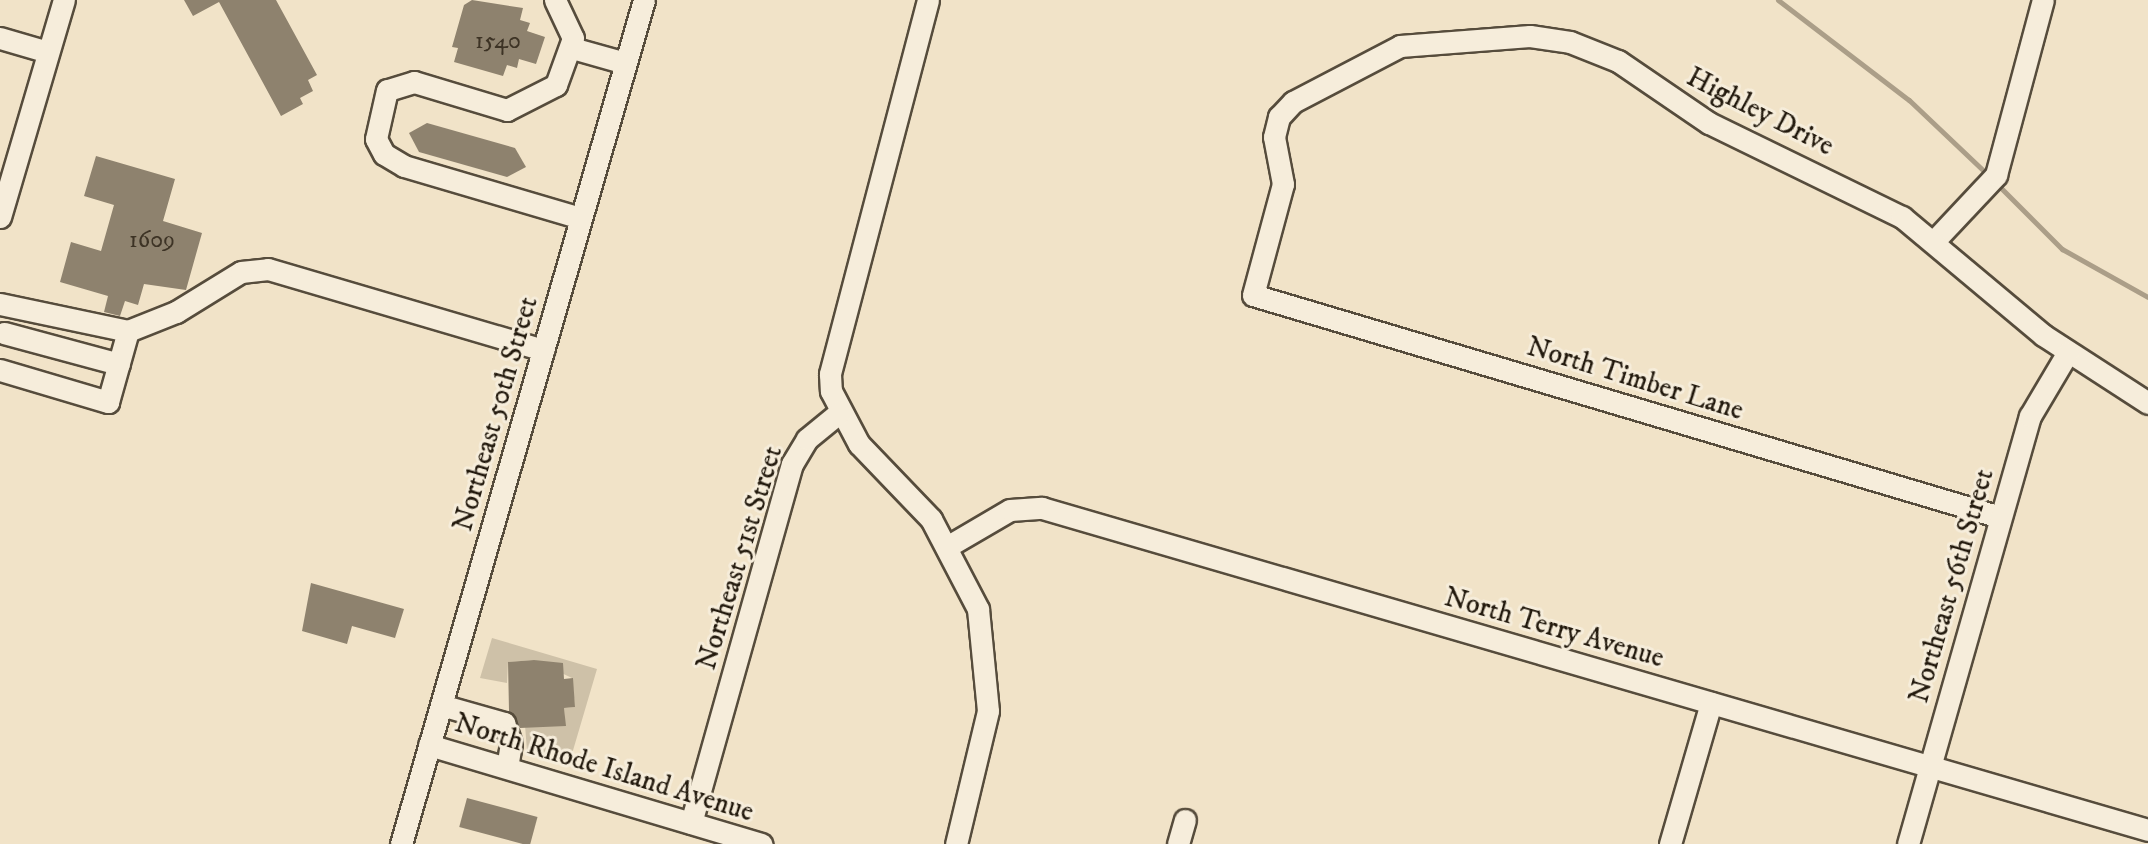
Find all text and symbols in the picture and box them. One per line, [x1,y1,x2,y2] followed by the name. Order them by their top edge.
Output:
[475,28,521,56] house number: 1540
[1681,61,1839,163] street label: Highley Drive
[129,227,175,255] house number: 1609
[446,293,546,535] street label: Northeast 50th Street
[1523,330,1747,428] street label: North Timber Lane
[690,442,790,674] street label: Northeast 51st Street
[1902,465,2002,707] street label: Northeast 56th Street
[1440,581,1668,675] street label: North Terry Avenue
[450,706,758,830] street label: North Rhode Island Avenue

